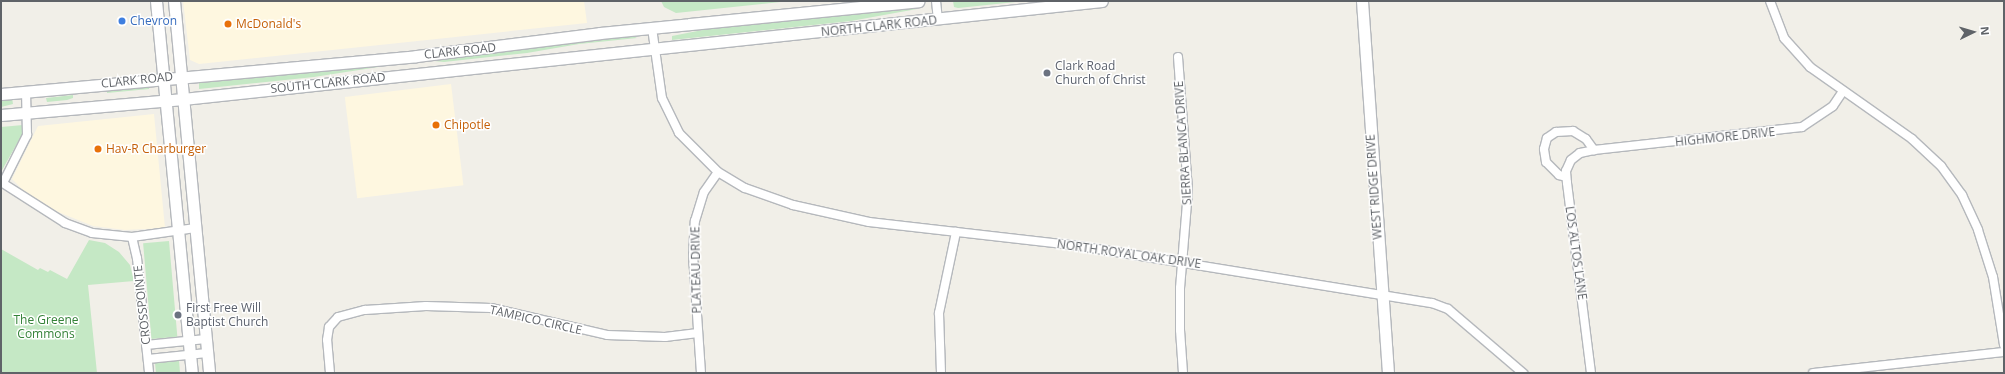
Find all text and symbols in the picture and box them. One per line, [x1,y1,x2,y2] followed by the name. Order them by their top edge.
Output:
[1953,12,1993,52] north arrow
[820,13,938,39] street label: NORTH CLARK ROAD
[130,14,177,28] place label: Chevron
[117,16,127,26] marker: Chevron
[236,17,301,31] place label: McDonald's
[223,19,233,29] marker: McDonald's
[1978,26,1993,36] text: N
[423,40,497,62] street label: CLARK ROAD
[1055,59,1146,87] place label: Clark Road Church of Christ
[1042,68,1052,78] marker: Clark Road Church of Christ
[100,69,174,91] street label: CLARK ROAD
[270,70,386,96] street label: SOUTH CLARK ROAD
[1171,80,1195,206] street label: SIERRA BLANCA DRIVE
[444,118,491,132] place label: Chipotle
[431,120,441,130] marker: Chipotle
[1674,125,1776,149] street label: HIGHMORE DRIVE
[1363,134,1385,240] street label: WEST RIDGE DRIVE
[106,142,206,156] place label: Hav-R Charburger
[93,144,103,154] marker: Hav-R Charburger
[1562,205,1590,301] street label: LOS ALTOS LANE
[688,226,704,314] street label: PLATEAU DRIVE
[1056,237,1202,271] street label: NORTH ROYAL OAK DRIVE
[131,265,153,345] street label: CROSSPOINTE
[186,301,268,329] place label: First Free Will Baptist Church
[488,302,584,338] street label: TAMPICO CIRCLE
[173,310,183,320] marker: First Free Will Baptist Church
[13,313,79,341] park label: The Greene Commons

